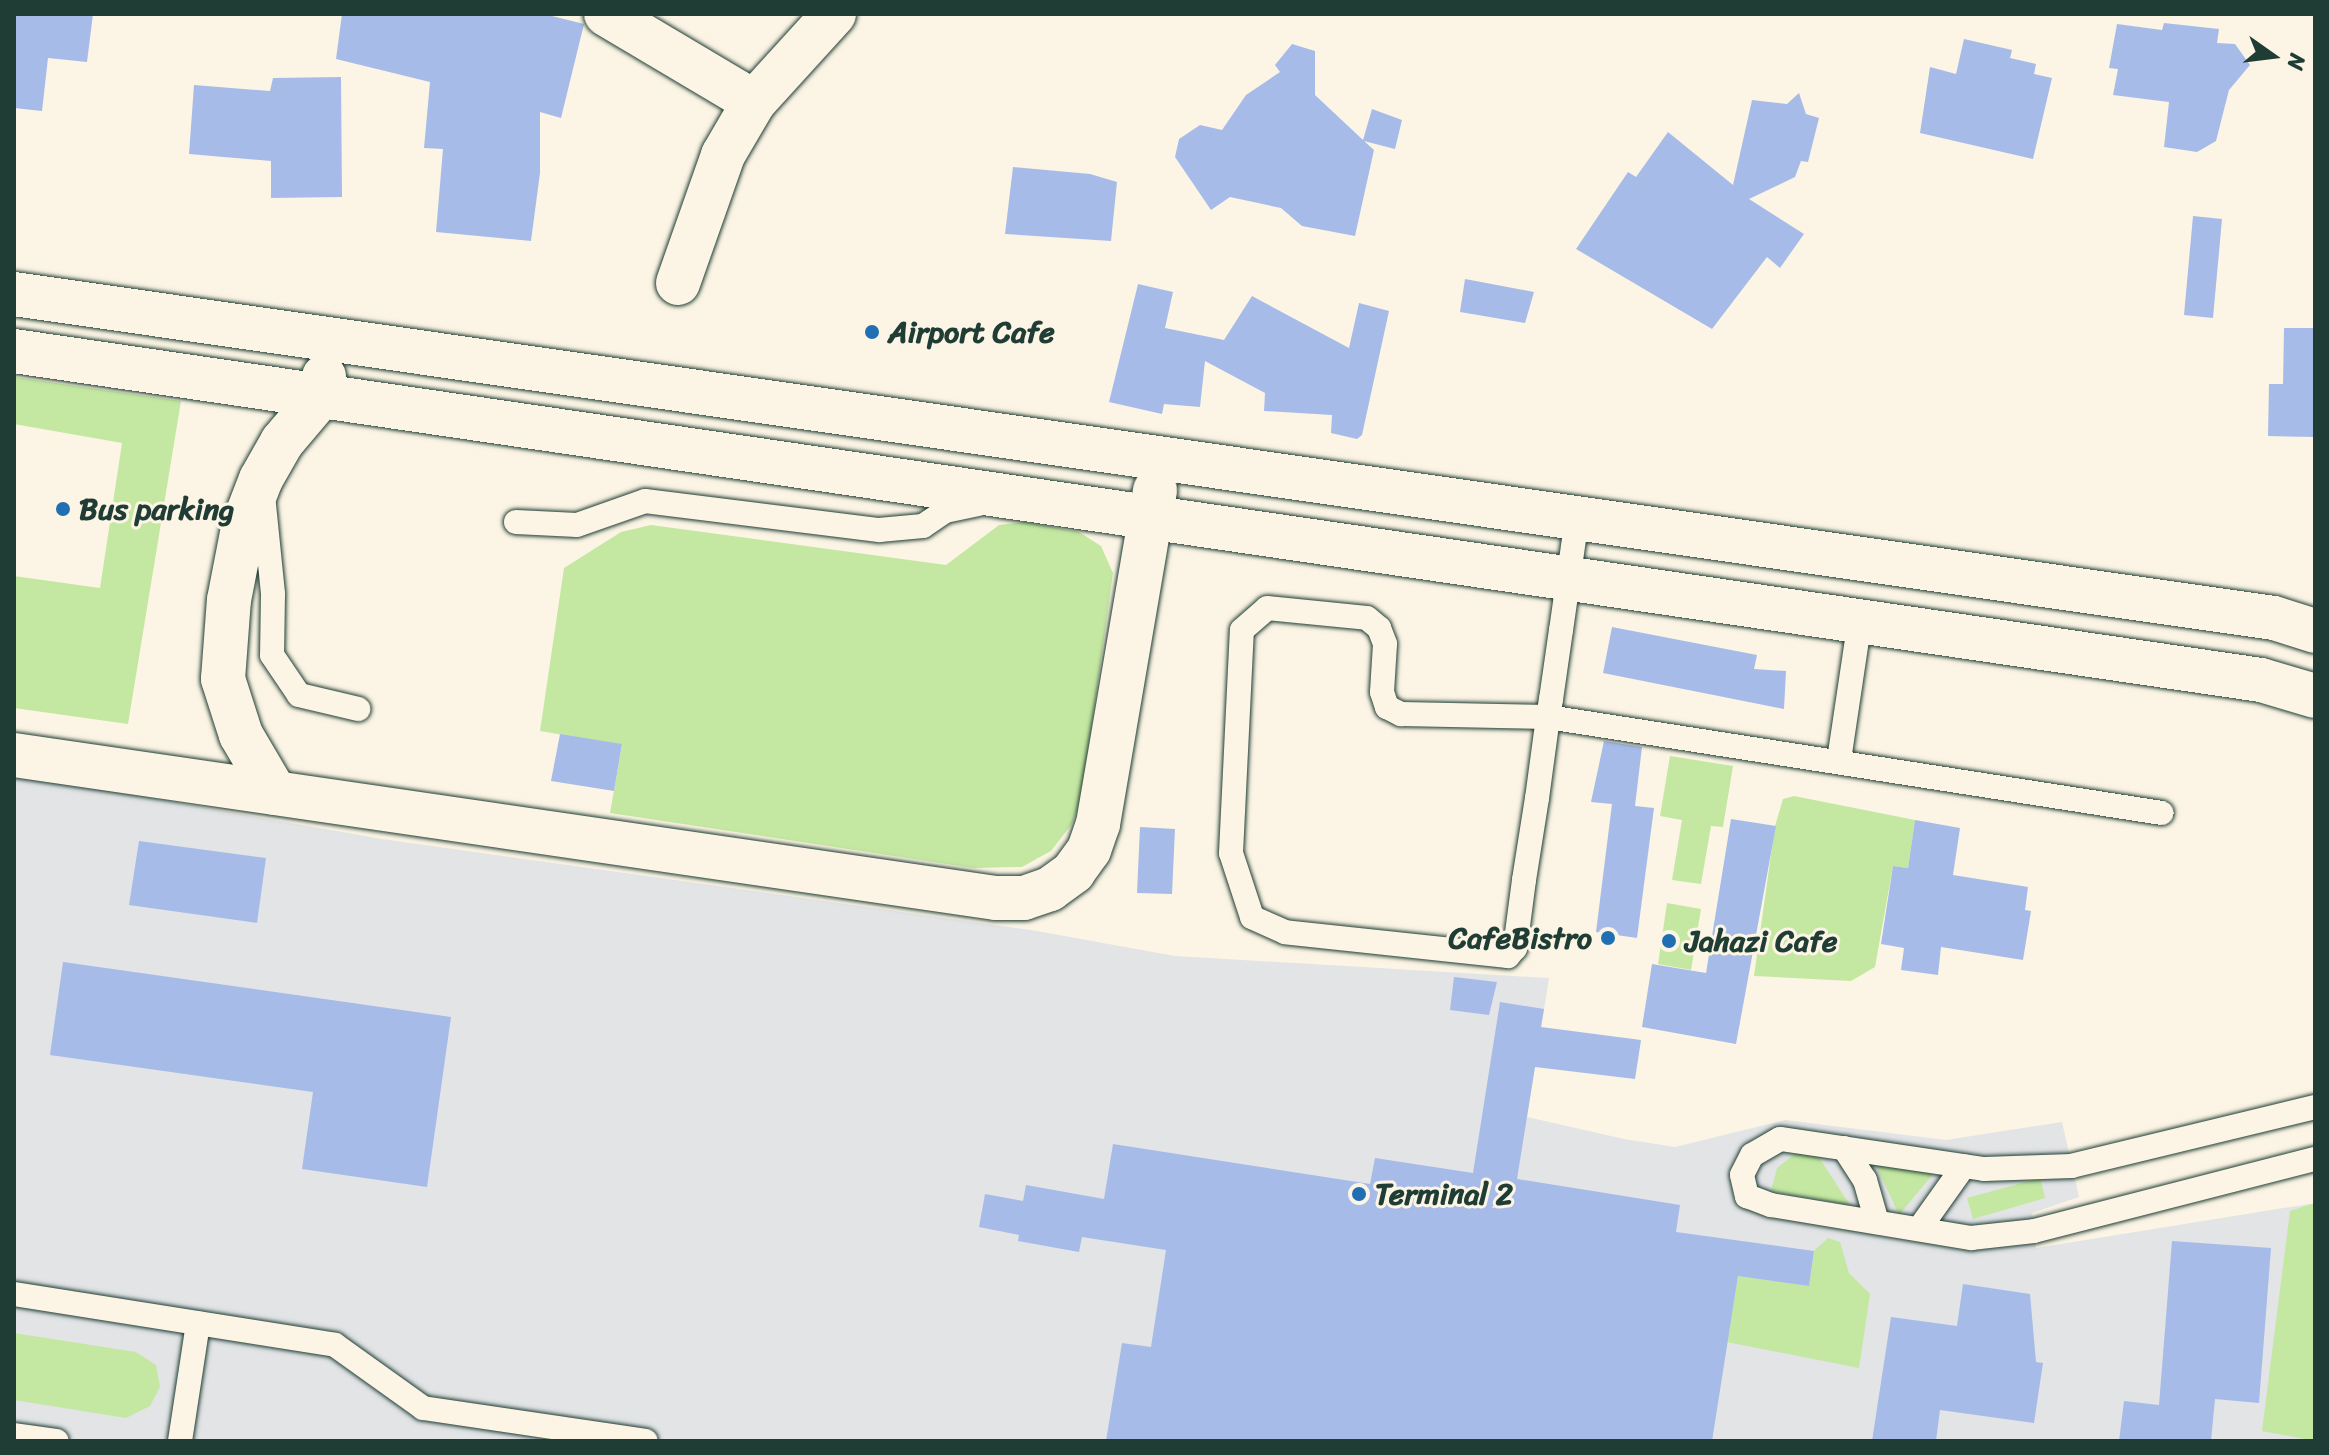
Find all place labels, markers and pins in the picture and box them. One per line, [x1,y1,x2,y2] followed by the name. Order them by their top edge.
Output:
[888,314,1055,350] place label: Airport Cafe
[863,323,881,341] marker: Airport Cafe
[79,491,234,527] place label: Bus parking
[54,500,72,518] marker: Bus parking
[1449,920,1592,956] place label: CafeBistro
[1685,923,1838,959] place label: Jahazi Cafe
[1599,929,1617,947] marker: CafeBistro
[1660,932,1678,950] marker: Jahazi Cafe
[1375,1176,1513,1212] place label: Terminal 2
[1350,1185,1368,1203] marker: Terminal 2

